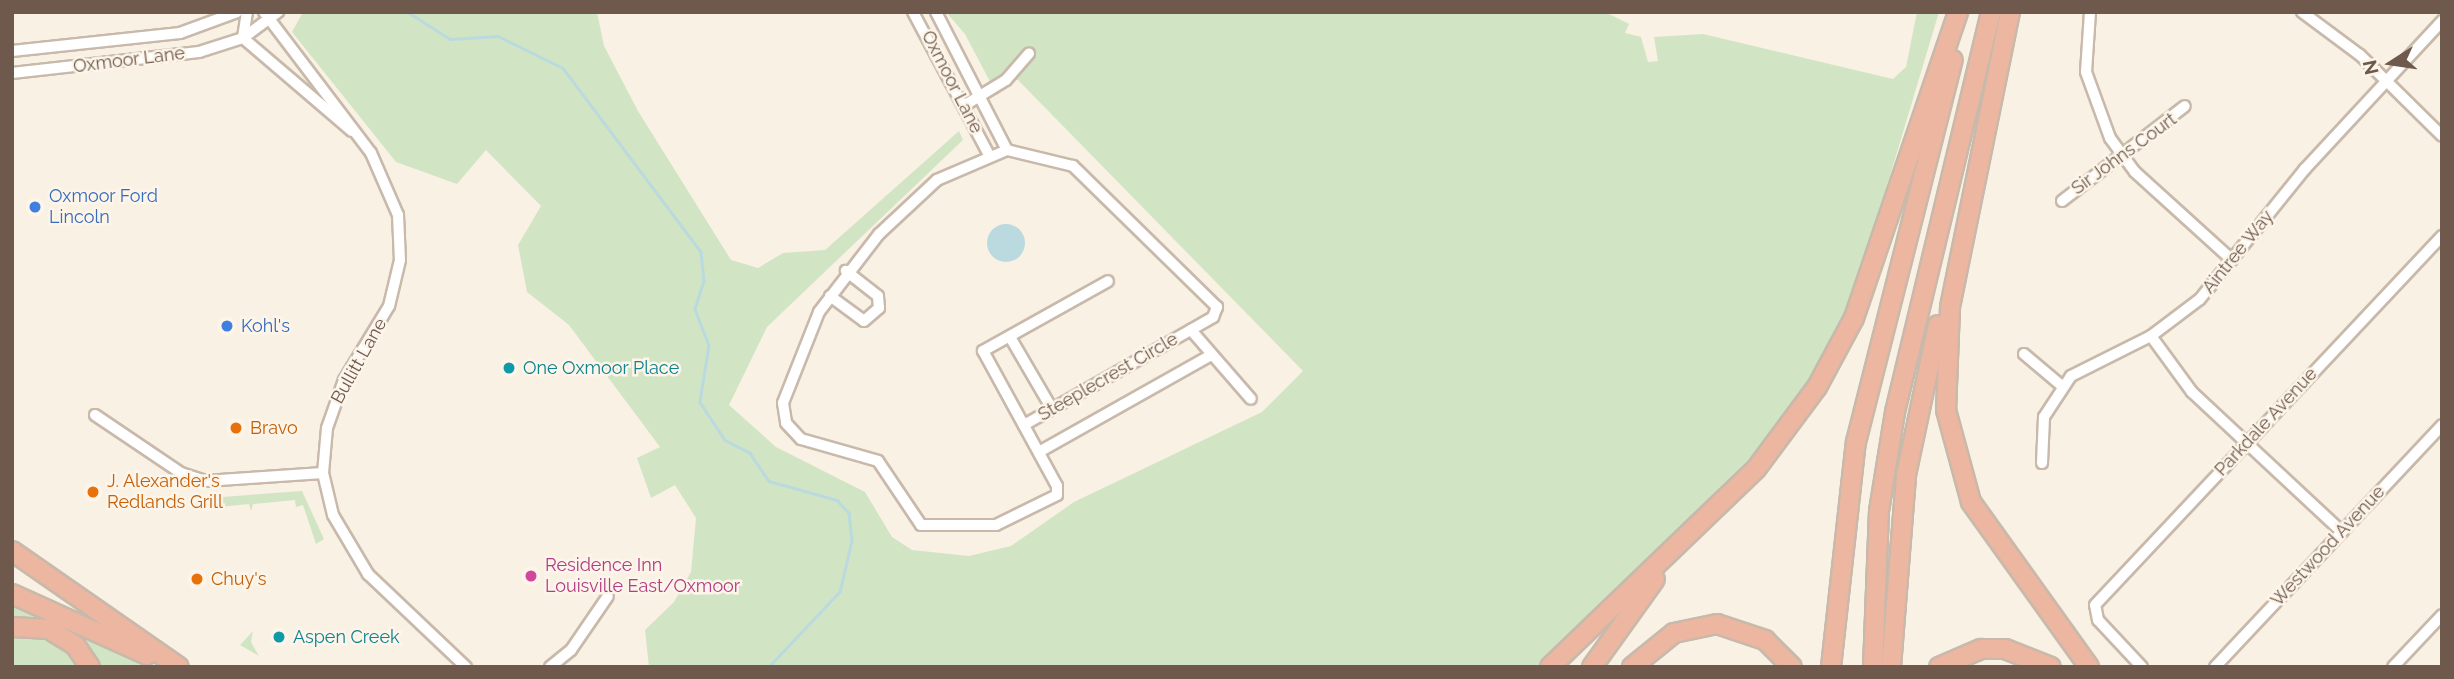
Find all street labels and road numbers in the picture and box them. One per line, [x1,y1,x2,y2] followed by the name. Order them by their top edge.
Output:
[917,27,987,137] street label: Oxmoor Lane
[72,42,186,78] street label: Oxmoor Lane
[2067,108,2181,200] street label: Sir Johns Court
[2198,206,2278,298] street label: Aintree Way
[327,314,391,408] street label: Bullitt Lane
[1034,328,1182,426] street label: Steeplecrest Circle
[2210,363,2322,481] street label: Parkdale Avenue
[2266,481,2390,611] street label: Westwood Avenue

